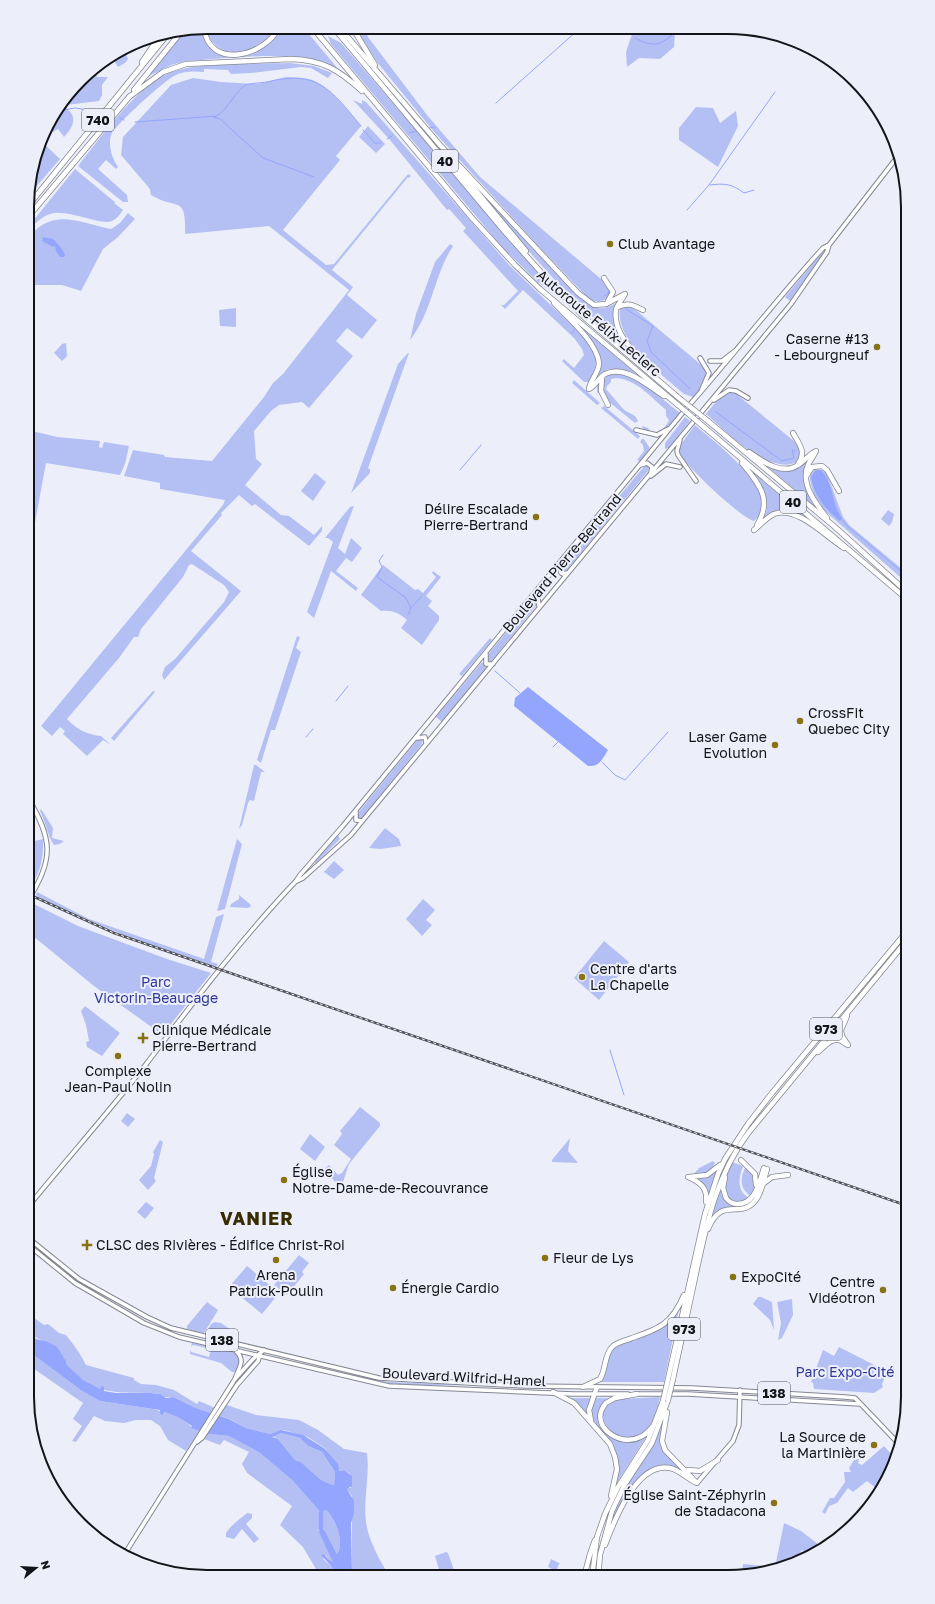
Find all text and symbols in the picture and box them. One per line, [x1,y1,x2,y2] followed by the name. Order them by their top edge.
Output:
[82,109,114,131] road number: 740
[432,150,458,172] road number: 40
[618,235,715,252] place label: Club Avantage
[605,239,615,249] marker: Club Avantage
[534,266,665,380] street label: Autoroute Félix-Leclerc
[775,330,869,363] place label: Caserne #13 - Lebourgneuf
[872,342,882,352] marker: Caserne #13 - Lebourgneuf
[499,490,625,635] street label: Boulevard Pierre-Bertrand
[780,491,806,513] road number: 40
[423,500,528,533] place label: Délire Escalade Pierre-Bertrand
[531,512,541,522] marker: Délire Escalade Pierre-Bertrand
[808,704,890,737] place label: CrossFit Quebec City
[795,716,805,726] marker: CrossFit Quebec City
[688,728,767,761] place label: Laser Game Evolution
[770,740,780,750] marker: Laser Game Evolution
[590,960,677,993] place label: Centre d'arts La Chapelle
[577,972,587,982] marker: Centre d'arts La Chapelle
[94,973,218,1006] park label: Parc Victorin-Beaucage
[810,1018,842,1040] road number: 973
[152,1021,271,1054] place label: Clinique Médicale Pierre-Bertrand
[137,1032,149,1044] marker: Clinique Médicale Pierre-Bertrand
[113,1051,123,1061] marker: Complexe Jean-Paul Nolin
[64,1062,172,1095] place label: Complexe Jean-Paul Nolin
[292,1163,488,1196] place label: Église Notre-Dame-de-Recouvrance
[279,1175,289,1185] marker: Église Notre-Dame-de-Recouvrance
[220,1207,294,1229] district label: VANIER
[96,1236,345,1253] place label: CLSC des Rivières - Édifice Christ-Roi
[81,1239,93,1251] marker: CLSC des Rivières - Édifice Christ-Roi
[553,1249,634,1266] place label: Fleur de Lys
[540,1253,550,1263] marker: Fleur de Lys
[271,1255,281,1265] marker: Arena Patrick-Poulin
[229,1266,323,1299] place label: Arena Patrick-Poulin
[741,1268,801,1285] place label: ExpoCité
[728,1272,738,1282] marker: ExpoCité
[809,1273,875,1306] place label: Centre Vidéotron
[401,1279,499,1296] place label: Énergie Cardio
[388,1283,398,1293] marker: Énergie Cardio
[878,1285,888,1295] marker: Centre Vidéotron
[668,1318,700,1340] road number: 973
[206,1329,238,1351] road number: 138
[796,1363,894,1380] park label: Parc Expo-Cité
[382,1364,547,1389] street label: Boulevard Wilfrid-Hamel
[758,1382,790,1404] road number: 138
[779,1428,866,1461] place label: La Source de la Martinière
[869,1440,879,1450] marker: La Source de la Martinière
[623,1486,766,1519] place label: Église Saint-Zéphyrin de Stadacona
[769,1498,779,1508] marker: Église Saint-Zéphyrin de Stadacona
[16,1548,56,1588] north arrow
[39,1559,53,1571] text: N

